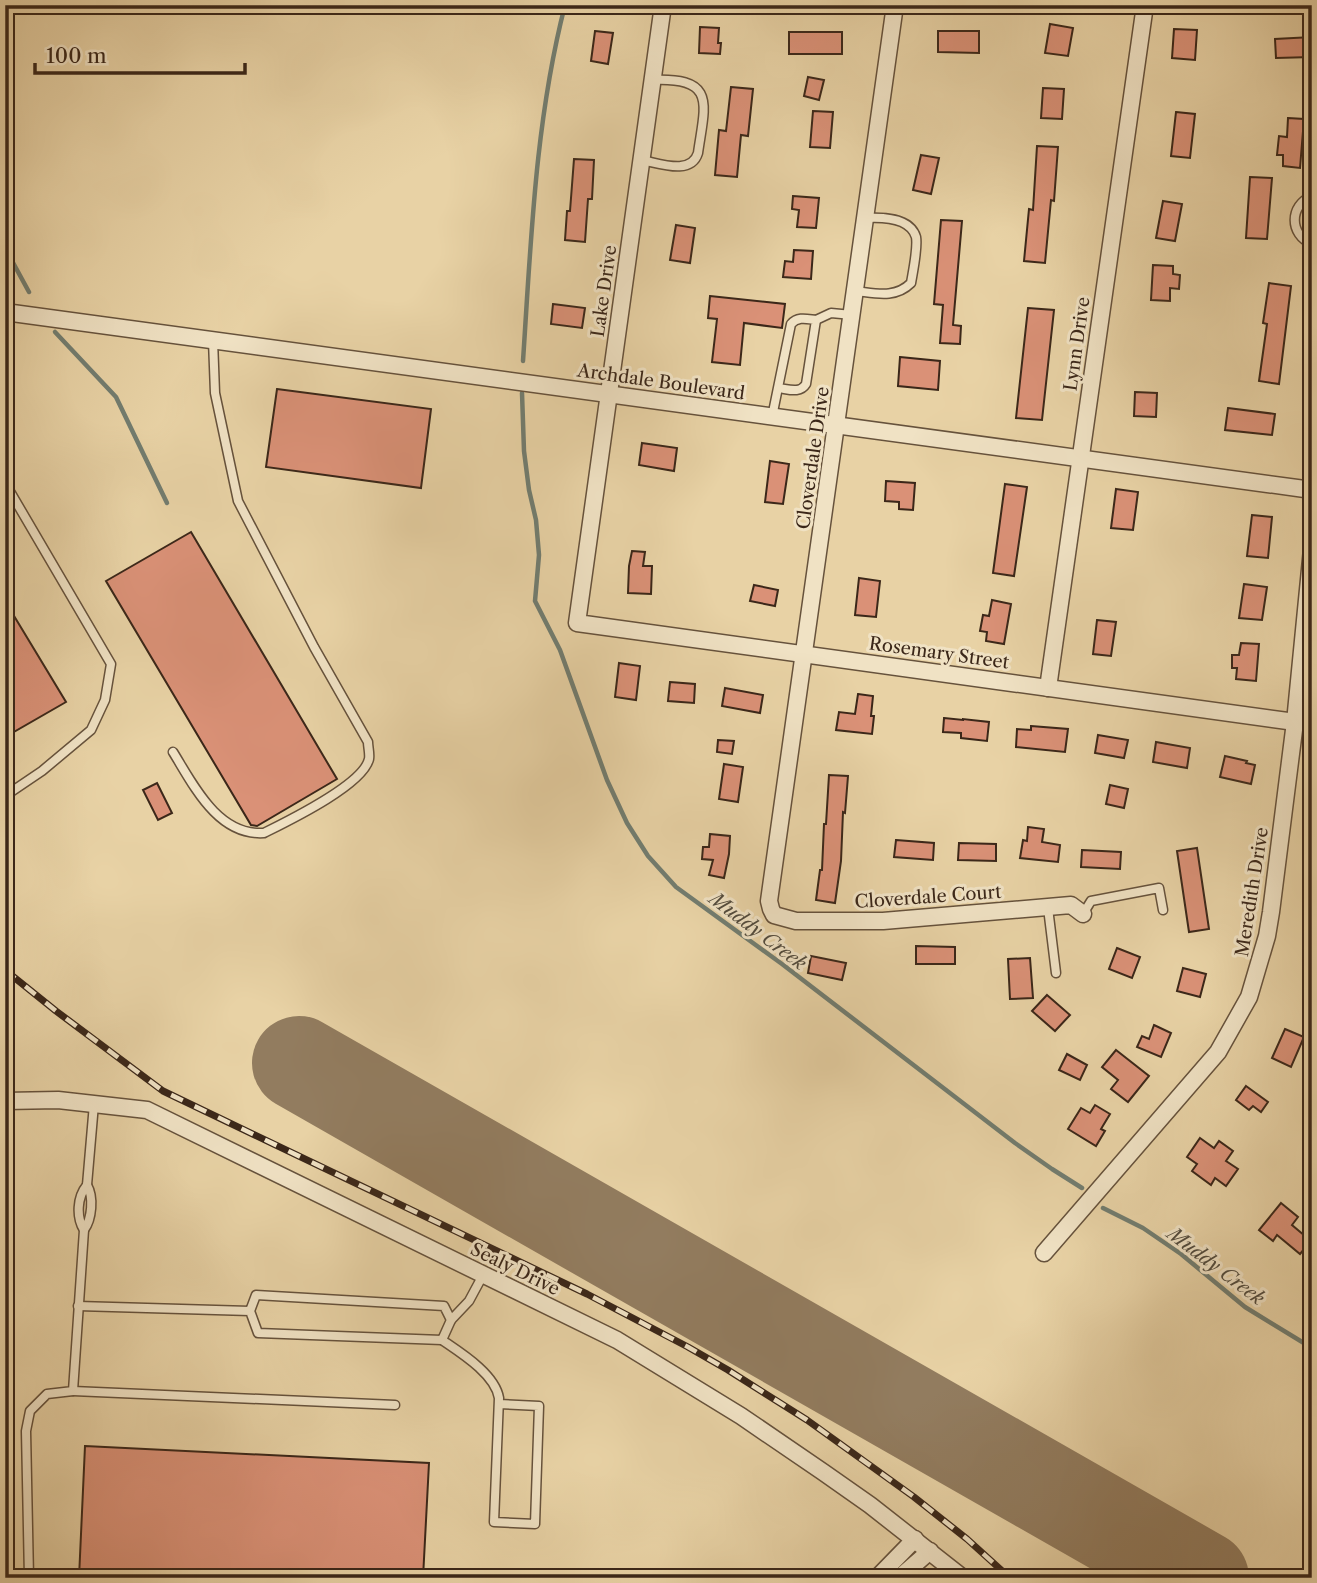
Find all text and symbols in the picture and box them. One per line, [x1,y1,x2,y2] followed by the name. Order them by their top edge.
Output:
[35,32,245,76] scale bar
[46,43,107,68] text: 100 m
[587,244,621,338] street label: Lake Drive
[1059,295,1095,393] street label: Lynn Drive
[575,359,746,405] street label: Archdale Boulevard
[792,385,834,531] street label: Cloverdale Drive
[868,632,1011,674] street label: Rosemary Street
[1231,826,1273,958] street label: Meredith Drive
[854,881,1003,913] street label: Cloverdale Court
[704,886,811,975] water label: Muddy Creek
[1162,1221,1269,1310] water label: Muddy Creek
[467,1238,563,1300] street label: Sealy Drive

